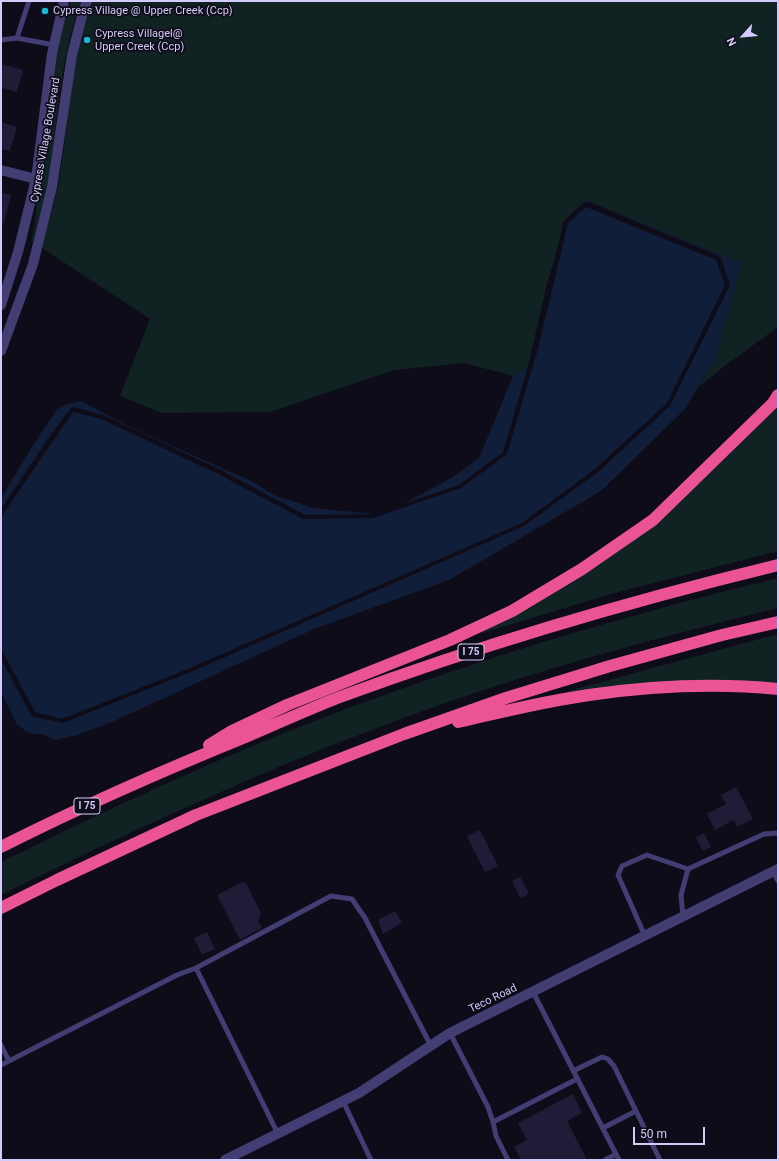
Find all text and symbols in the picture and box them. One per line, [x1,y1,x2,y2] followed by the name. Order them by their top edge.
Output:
[53,4,233,18] place label: Cypress Village @ Upper Creek (Ccp)
[40,6,50,16] marker: Cypress Village @ Upper Creek (Ccp)
[723,16,763,56] north arrow
[95,27,184,53] place label: Cypress Villagel@ Upper Creek (Ccp)
[82,35,92,45] marker: Cypress Villagel@ Upper Creek (Ccp)
[724,35,739,48] text: N
[29,77,63,203] street label: Cypress Village Boulevard
[458,644,484,660] road number: I 75
[74,798,100,814] road number: I 75
[467,982,519,1016] street label: Teco Road
[635,1119,707,1145] scale bar
[640,1127,667,1141] text: 50 m

